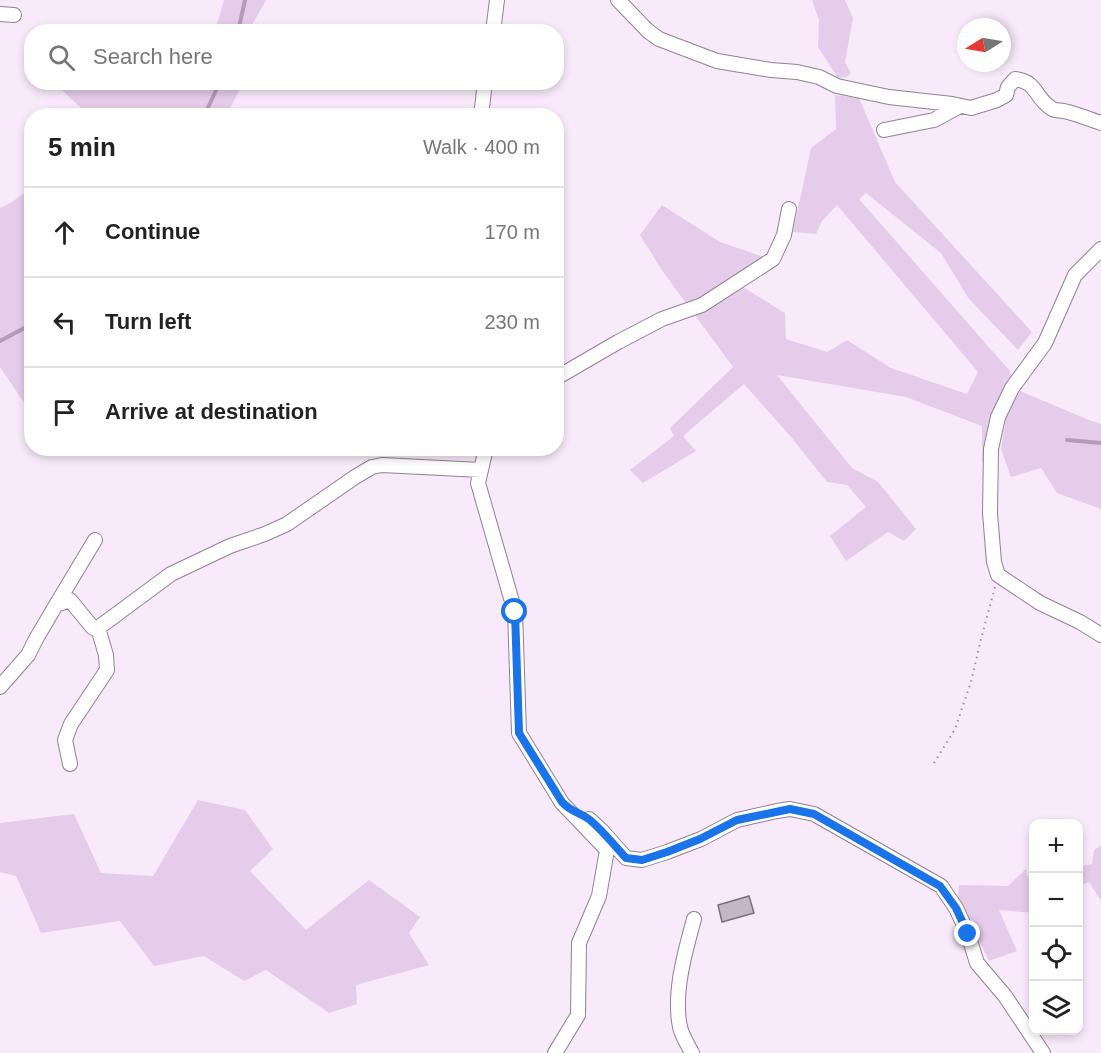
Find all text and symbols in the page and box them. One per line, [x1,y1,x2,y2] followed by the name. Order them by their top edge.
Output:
[957,18,1011,72] north arrow
[24,24,564,90] search box
[45,41,78,74] icon: search
[93,44,213,69] text: Search here
[48,132,116,162] text: 5 min
[423,136,540,158] text: Walk · 400 m
[48,216,81,249] icon: ahead
[105,219,200,244] text: Continue
[484,221,540,243] text: 170 m
[48,306,81,339] icon: left
[105,309,191,334] text: Turn left
[484,311,540,333] text: 230 m
[48,396,81,429] icon: arrive
[105,399,318,424] text: Arrive at destination
[501,598,527,624] route start
[1029,819,1083,1035] map controls
[1029,819,1083,873] button: +
[1029,873,1083,927] button: −
[954,920,980,946] route end
[1029,927,1083,981] button: locate
[1029,981,1083,1035] button: layers

